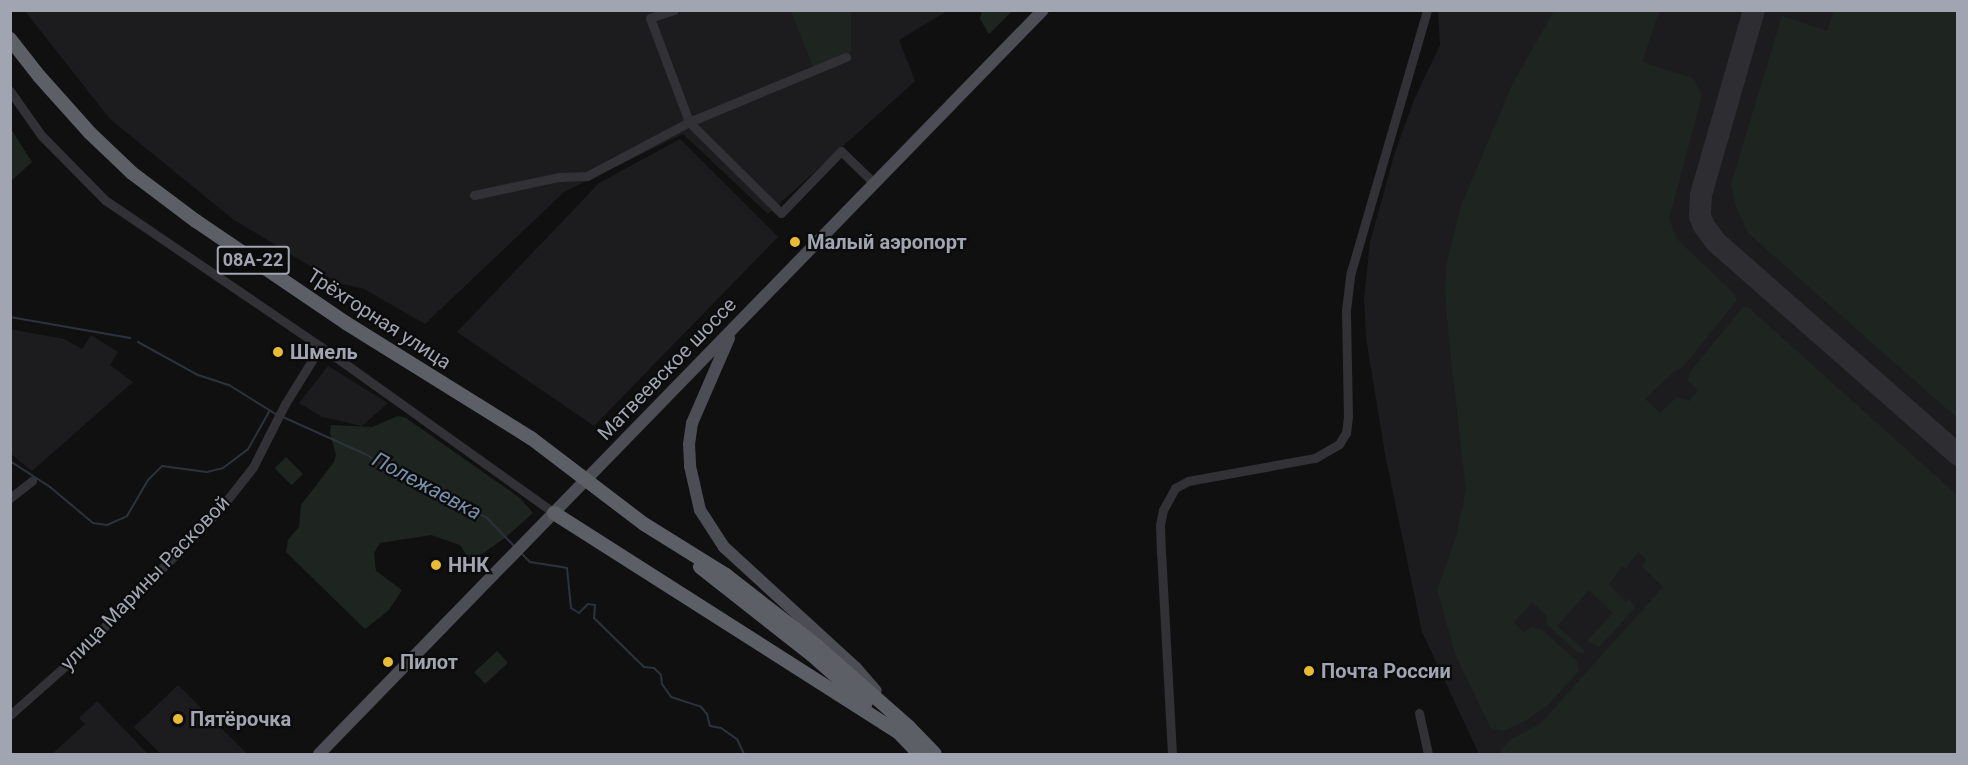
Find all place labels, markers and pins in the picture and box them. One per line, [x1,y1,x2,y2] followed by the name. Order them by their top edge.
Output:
[807,230,967,254] place label: Малый аэропорт
[788,235,802,249] marker: Малый аэропорт
[290,340,358,364] place label: Шмель
[271,345,285,359] marker: Шмель
[448,553,489,577] place label: ННК
[429,558,443,572] marker: ННК
[400,650,458,674] place label: Пилот
[381,655,395,669] marker: Пилот
[1321,659,1451,683] place label: Почта России
[1302,664,1316,678] marker: Почта России
[190,707,291,731] place label: Пятёрочка
[171,712,185,726] marker: Пятёрочка

